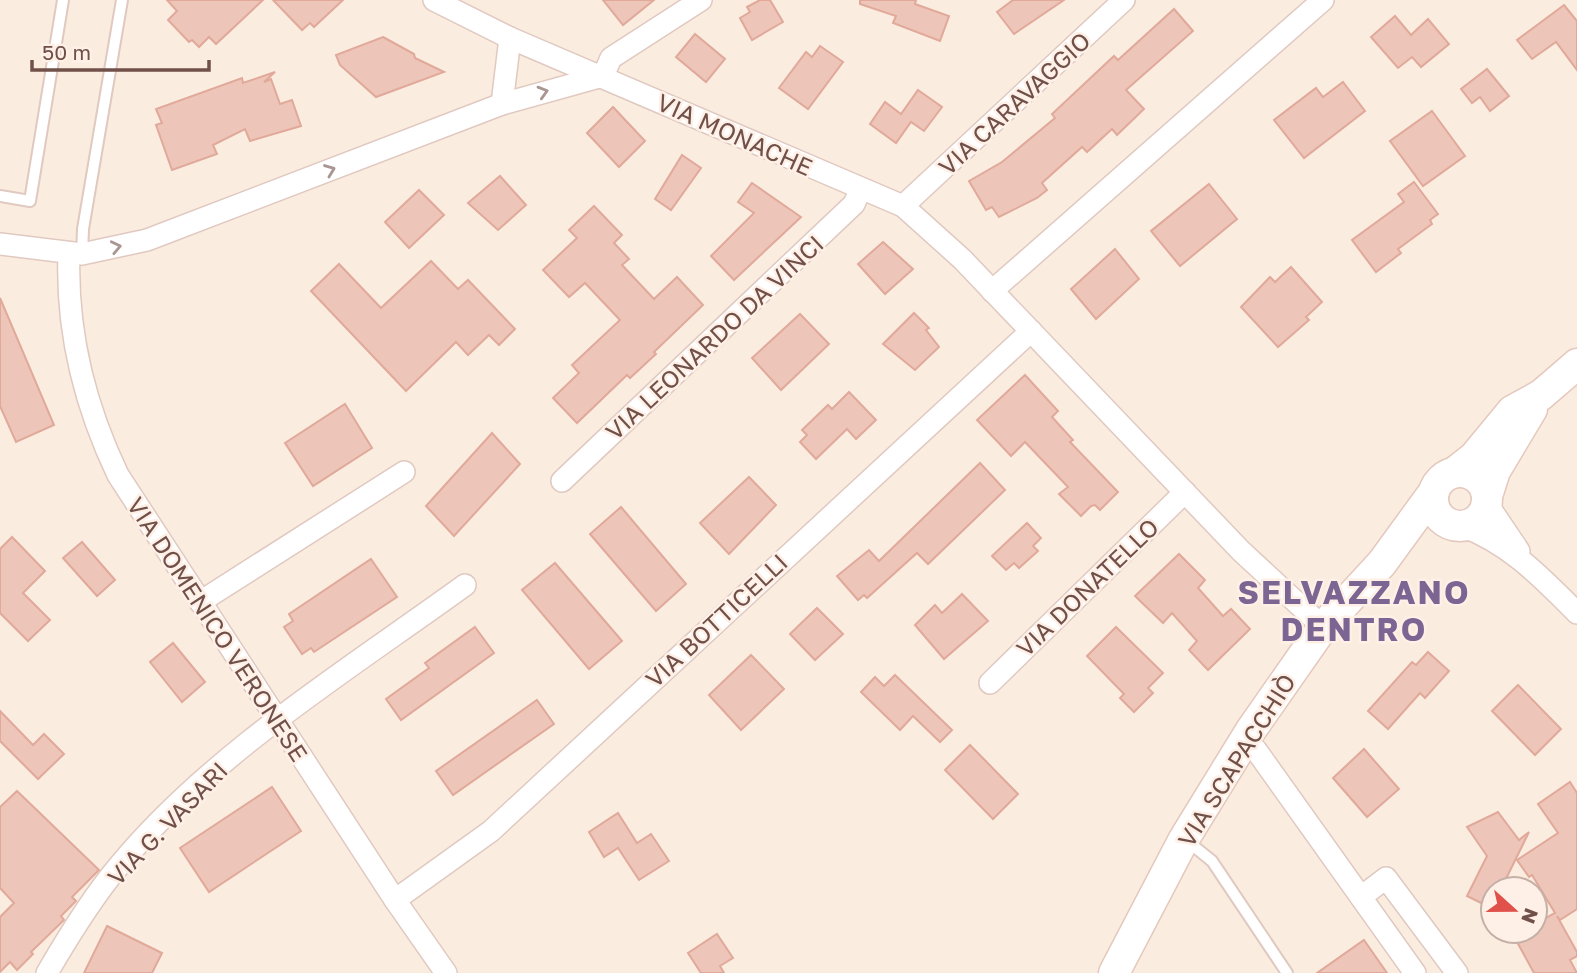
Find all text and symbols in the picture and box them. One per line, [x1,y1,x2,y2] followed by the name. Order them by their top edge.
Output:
[932,25,1096,181] street label: VIA CARAVAGGIO
[32,28,208,72] scale bar
[42,39,91,65] text: 50 m
[537,85,549,100] one-way arrow
[653,87,817,181] street label: VIA MONACHE
[323,164,335,178] one-way arrow
[599,229,829,445] street label: VIA LEONARDO DA VINCI
[110,240,122,255] one-way arrow
[122,491,314,767] street label: VIA DOMENICO VERONESE
[1010,512,1164,662] street label: VIA DONATELLO
[639,547,793,693] street label: VIA BOTTICELLI
[1237,573,1471,648] district label: SELVAZZANO DENTRO
[1171,668,1301,852] street label: VIA SCAPACCHIÒ
[101,755,233,891] street label: VIA G. VASARI
[1479,875,1549,945] north arrow
[1517,905,1544,927] text: N

